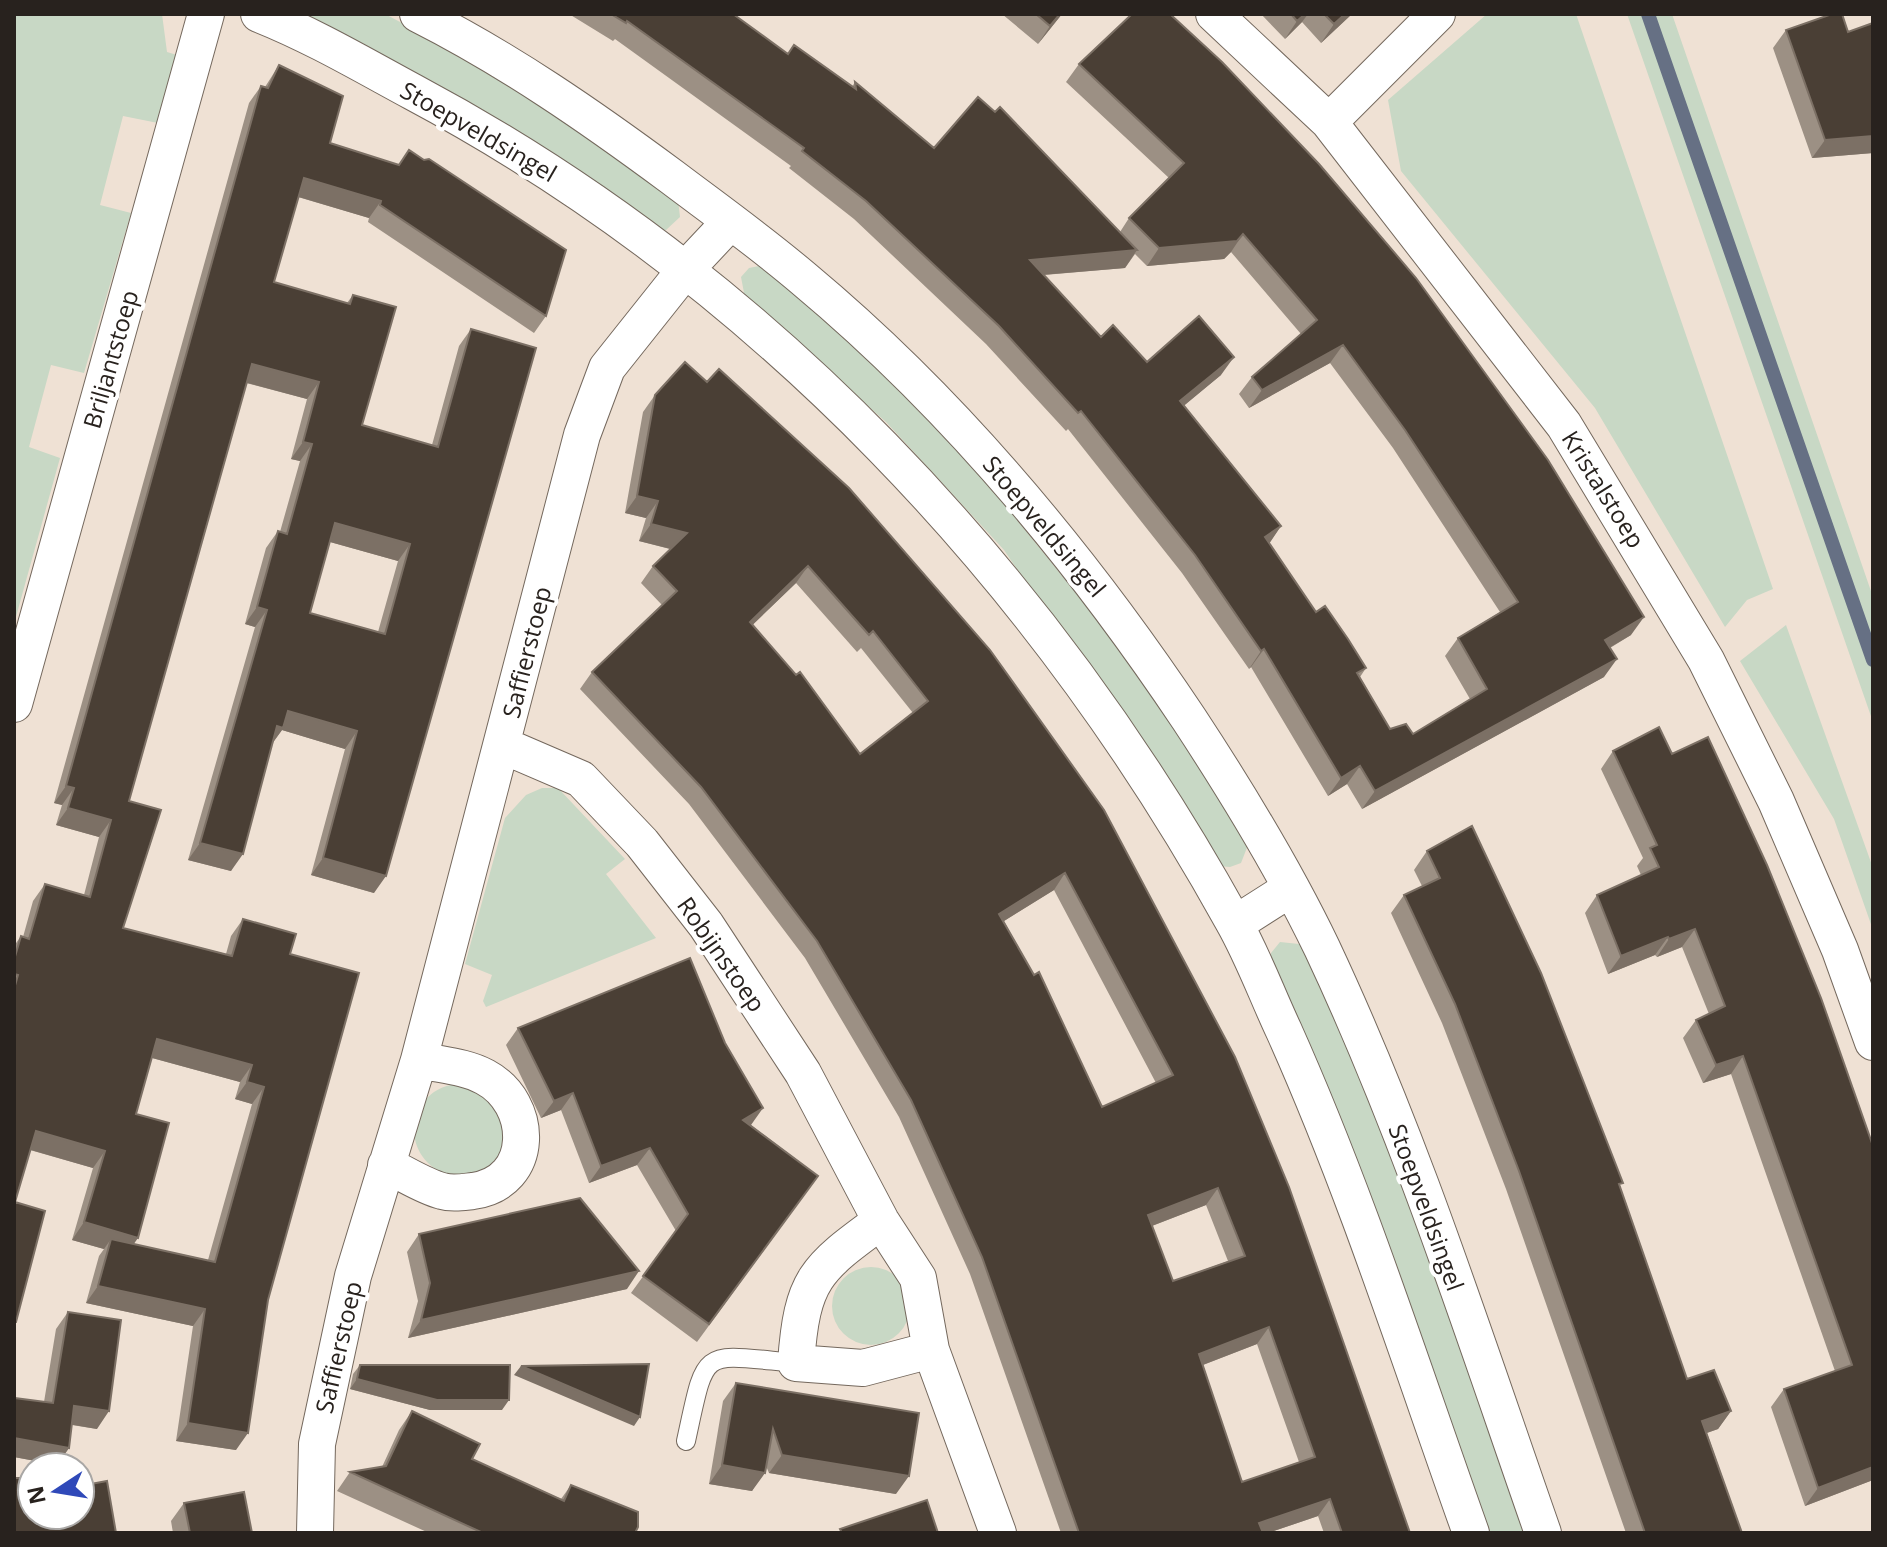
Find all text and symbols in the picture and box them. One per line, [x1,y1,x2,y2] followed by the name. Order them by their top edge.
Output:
[395,73,563,189] street label: Stoepveldsingel
[74,286,146,432] street label: Briljantstoep
[1555,424,1653,554] street label: Kristalstoep
[976,448,1114,604] street label: Stoepveldsingel
[494,583,558,721] street label: Saffierstoep
[670,890,774,1018] street label: Robijnstoep
[1382,1119,1472,1295] street label: Stoepveldsingel
[307,1278,369,1416] street label: Saffierstoep
[16,1451,96,1531] north arrow
[19,1483,52,1507] text: N

